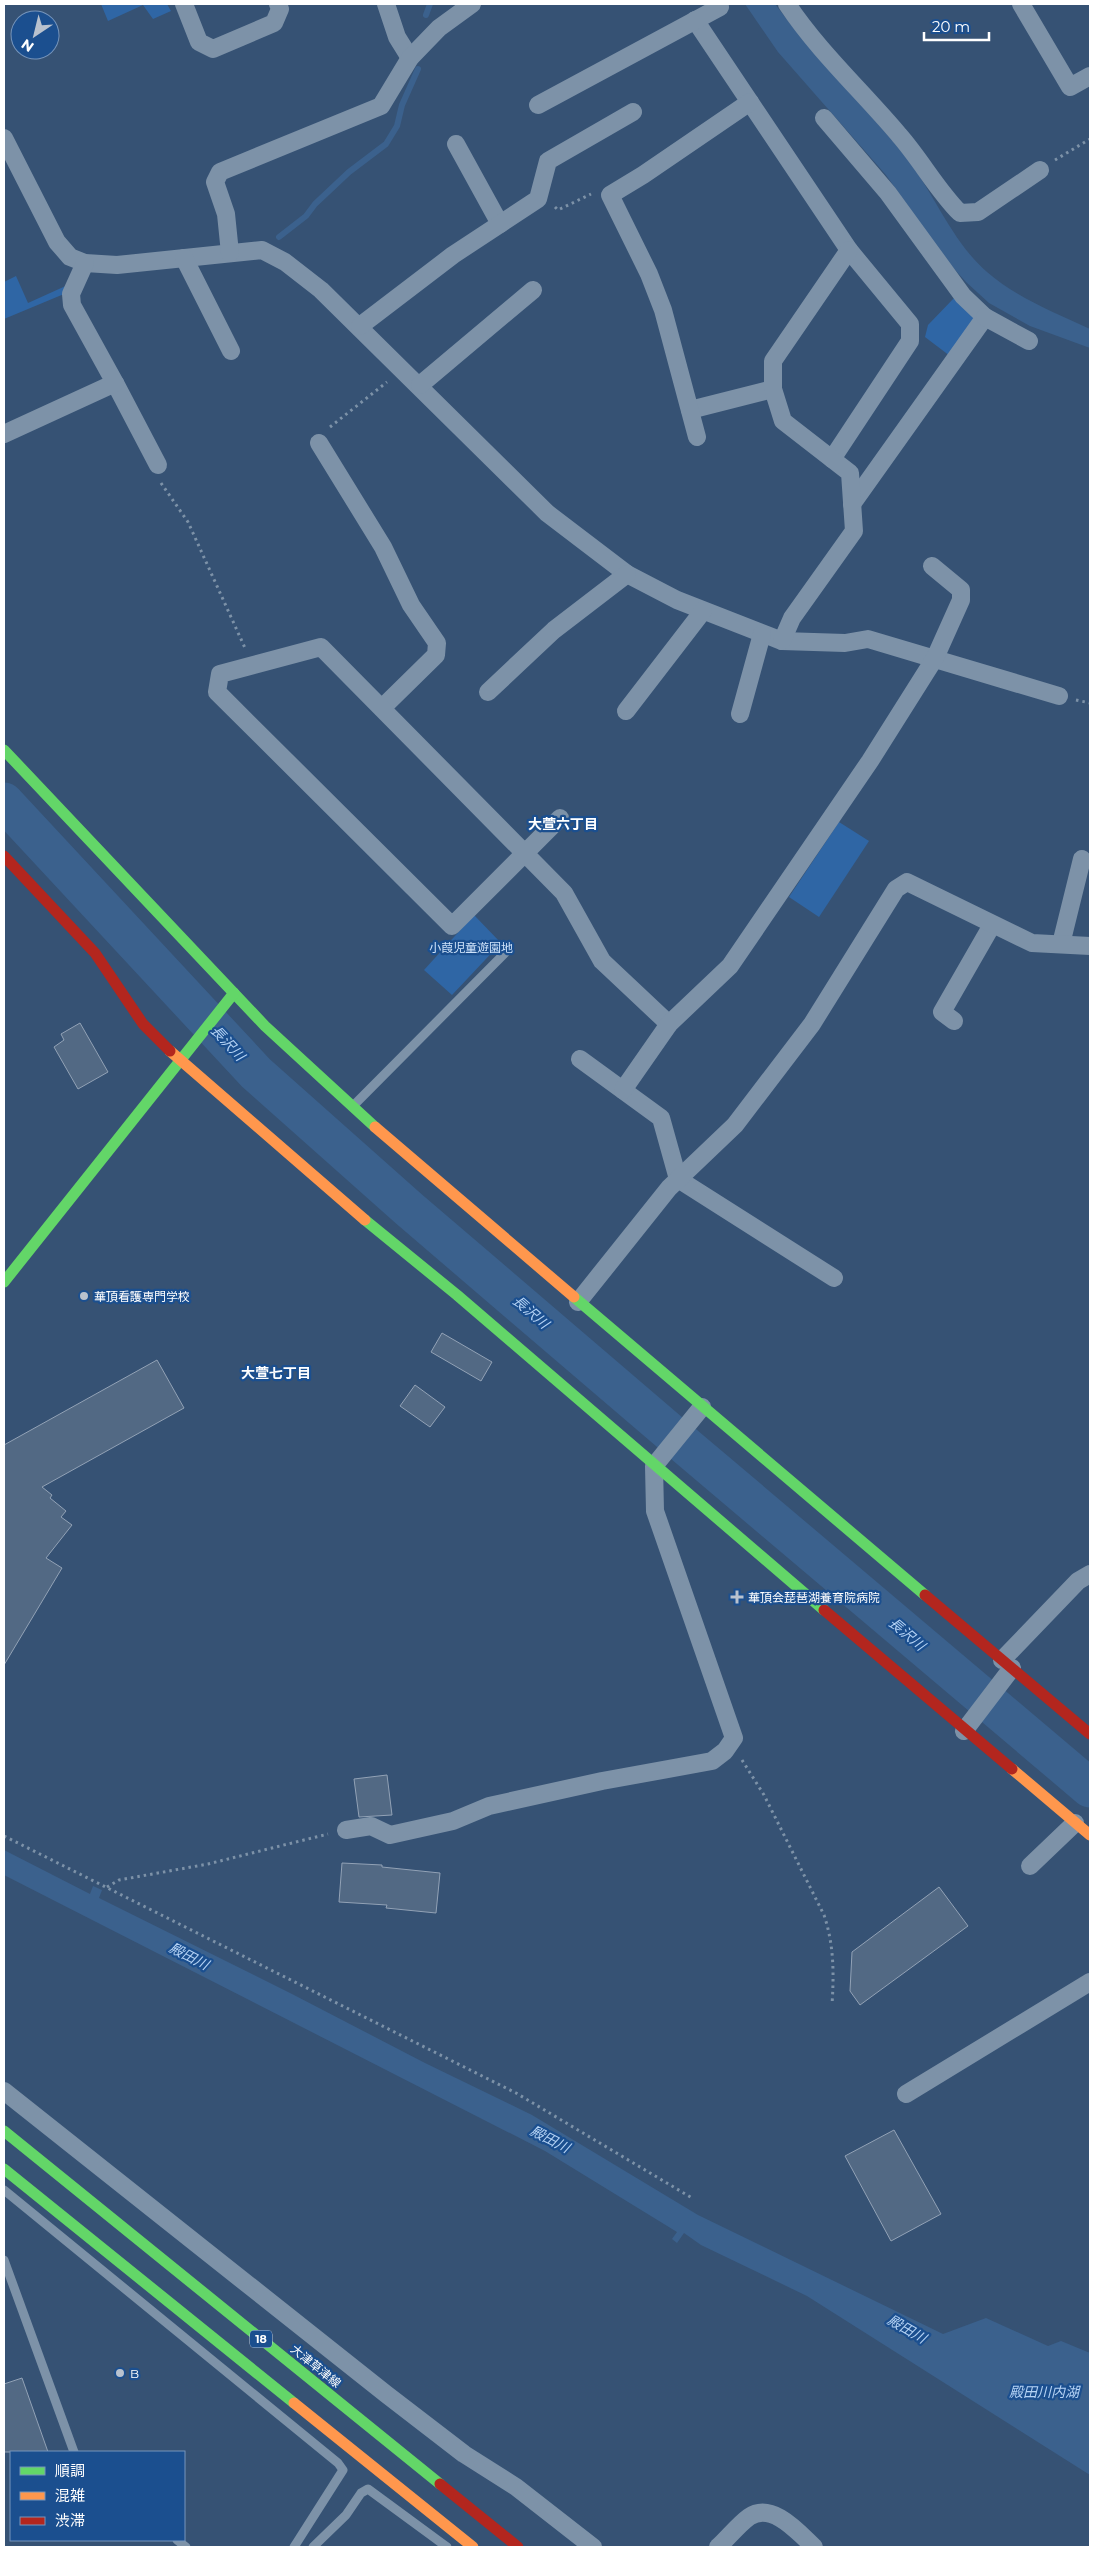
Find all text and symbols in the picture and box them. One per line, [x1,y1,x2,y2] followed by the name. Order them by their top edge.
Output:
[10,10,60,60] north arrow
[924,10,989,42] scale bar
[932,17,970,36] text: 20 m
[18,35,37,56] text: N
[528,815,598,833] district label: 大萱六丁目
[429,940,513,955] park label: 小葭児童遊園地
[207,1022,250,1066] water label: 長沢川
[94,1289,190,1304] place label: 華頂看護専門学校
[78,1290,90,1302] marker: 華頂看護専門学校
[509,1291,554,1334] water label: 長沢川
[241,1364,311,1382] district label: 大萱七丁目
[730,1590,744,1604] marker: 華頂会琵琶湖養育院病院
[748,1590,880,1605] place label: 華頂会琵琶湖養育院病院
[885,1614,930,1656] water label: 長沢川
[166,1938,214,1974] water label: 殿田川
[527,2121,575,2157] water label: 殿田川
[884,2311,931,2348] water label: 殿田川
[250,2330,272,2348] road number: 18
[288,2341,344,2391] street label: 大津草津線
[130,2366,139,2381] place label: B
[114,2367,126,2379] marker: B
[1009,2383,1081,2401] water label: 殿田川内湖
[10,2451,185,2541] legend
[55,2461,85,2480] text: 順調
[55,2486,85,2505] text: 混雑
[55,2511,85,2530] text: 渋滞

